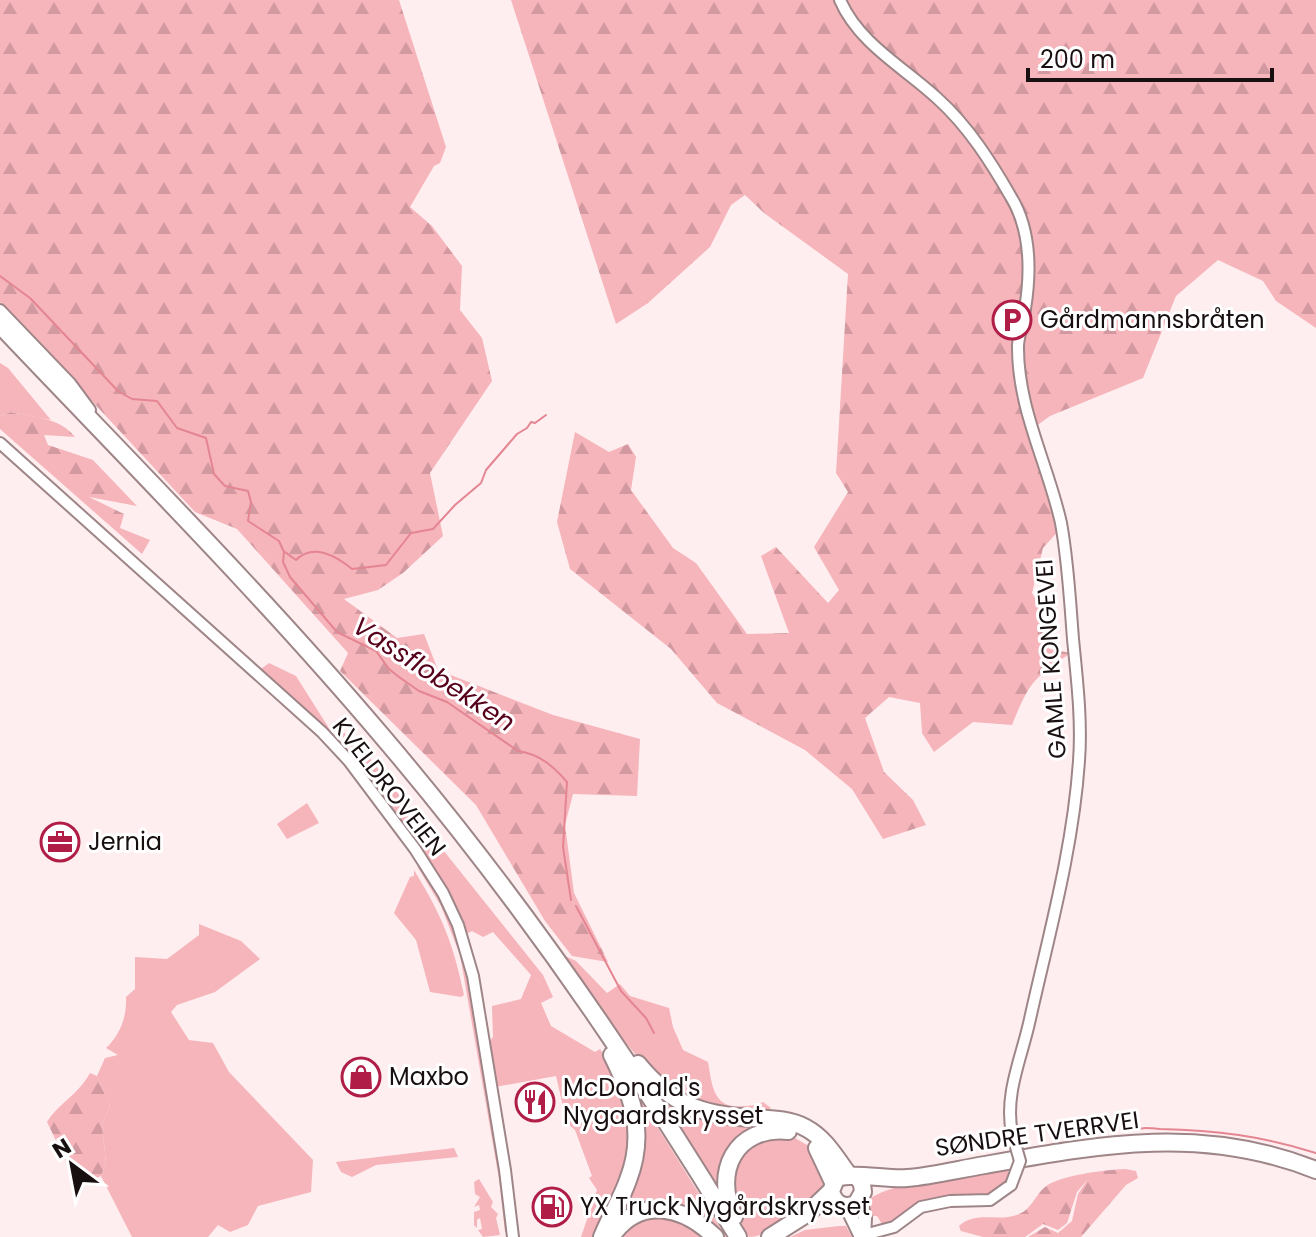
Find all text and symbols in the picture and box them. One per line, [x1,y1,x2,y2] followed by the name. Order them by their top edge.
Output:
[1028,32,1272,82] scale bar
[1040,43,1115,76] text: 200 m
[991,299,1033,341] parking icon: Gårdmannsbråten
[1040,303,1265,336] place label: Gårdmannsbråten
[1027,558,1074,760] street label: GAMLE KONGEVEI
[346,608,522,740] water label: Vassflobekken
[325,711,454,863] street label: KVELDROVEIEN
[39,821,81,863] office icon: Jernia
[88,825,162,858] place label: Jernia
[340,1056,382,1098] shop icon: Maxbo
[389,1060,469,1093] place label: Maxbo
[563,1071,763,1132] place label: McDonald's Nygaardskrysset
[514,1081,556,1123] restaurant icon: McDonald's Nygaardskrysset
[933,1103,1141,1164] street label: SØNDRE TVERRVEI
[32,1125,112,1205] north arrow
[46,1131,77,1166] text: N
[531,1186,573,1228] fuel station icon: YX Truck Nygårdskrysset
[580,1190,870,1223] place label: YX Truck Nygårdskrysset

